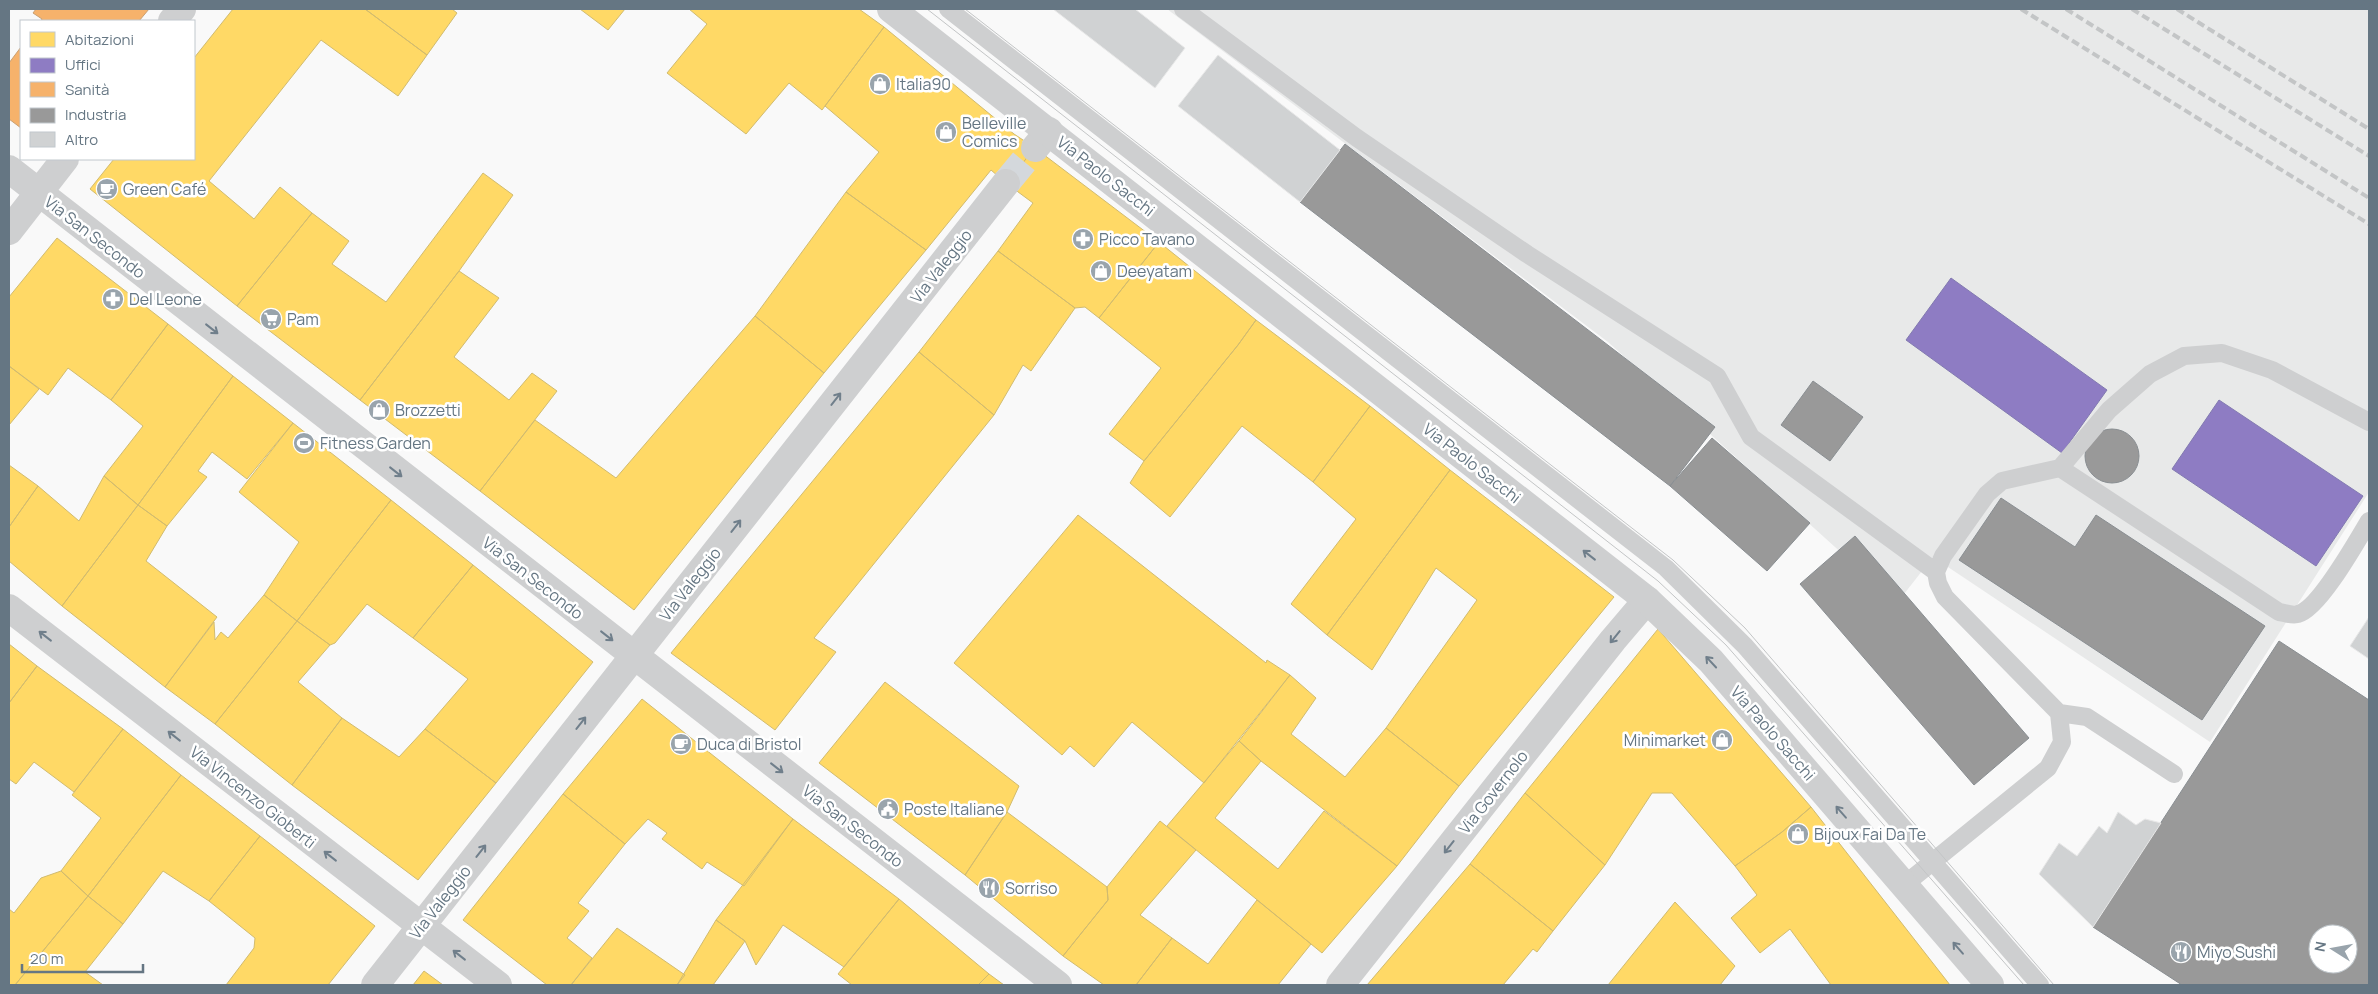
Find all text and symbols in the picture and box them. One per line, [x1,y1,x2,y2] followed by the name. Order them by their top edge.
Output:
[20,20,195,160] legend
[65,29,134,50] text: Abitazioni
[65,54,101,75] text: Uffici
[868,72,892,96] shop icon: Italia90
[896,73,951,95] place label: Italia90
[65,79,109,100] text: Sanità
[65,104,126,125] text: Industria
[962,112,1026,152] place label: Belleville Comics
[934,120,958,144] shop icon: Belleville Comics
[65,129,98,150] text: Altro
[1052,131,1160,221] street label: Via Paolo Sacchi
[95,177,119,201] cafe icon: Green Café
[123,178,206,200] place label: Green Café
[40,191,150,283] street label: Via San Secondo
[905,224,977,308] street label: Via Valeggio
[1071,227,1095,251] pharmacy icon: Picco Tavano
[1099,228,1195,250] place label: Picco Tavano
[1089,259,1113,283] shop icon: Deeyatam
[1117,260,1192,282] place label: Deeyatam
[101,287,125,311] pharmacy icon: Del Leone
[129,288,202,310] place label: Del Leone
[259,307,283,331] supermarket icon: Pam
[287,308,319,330] place label: Pam
[206,323,219,334] one-way arrow
[831,393,842,406] one-way arrow
[367,398,391,422] shop icon: Brozzetti
[395,399,461,421] place label: Brozzetti
[1418,418,1526,508] street label: Via Paolo Sacchi
[292,431,316,455] sports icon: Fitness Garden
[320,432,431,454] place label: Fitness Garden
[389,466,402,477] one-way arrow
[730,520,741,533] one-way arrow
[478,532,588,624] street label: Via San Secondo
[654,542,726,626] street label: Via Valeggio
[1583,550,1596,561] one-way arrow
[1610,630,1621,643] one-way arrow
[39,631,52,642] one-way arrow
[600,631,614,641] one-way arrow
[1705,656,1717,669] one-way arrow
[1726,681,1820,785] street label: Via Paolo Sacchi
[576,717,587,730] one-way arrow
[1710,728,1734,752] shop icon: Minimarket
[1624,729,1706,751] place label: Minimarket
[168,730,181,741] one-way arrow
[669,732,693,756] cafe icon: Duca di Bristol
[697,733,802,755] place label: Duca di Bristol
[185,741,321,853] street label: Via Vincenzo Gioberti
[1453,746,1533,838] street label: Via Governolo
[770,762,783,773] one-way arrow
[798,780,908,872] street label: Via San Secondo
[876,797,900,821] public building icon: Poste Italiane
[904,798,1004,820] place label: Poste Italiane
[1835,805,1846,818] one-way arrow
[1786,822,1810,846] shop icon: Bijoux Fai Da Te
[1814,823,1926,845] place label: Bijoux Fai Da Te
[1444,840,1455,853] one-way arrow
[476,844,486,858] one-way arrow
[324,851,337,862] one-way arrow
[404,860,476,944] street label: Via Valeggio
[977,876,1001,900] restaurant icon: Sorriso
[1005,877,1057,899] place label: Sorriso
[2308,924,2358,974] north arrow
[2169,940,2193,964] restaurant icon: Miyo Sushi
[2309,940,2330,953] text: N
[2197,941,2276,963] place label: Miyo Sushi
[22,942,144,974] scale bar
[1953,942,1964,955] one-way arrow
[30,948,63,969] text: 20 m
[453,950,466,961] one-way arrow

